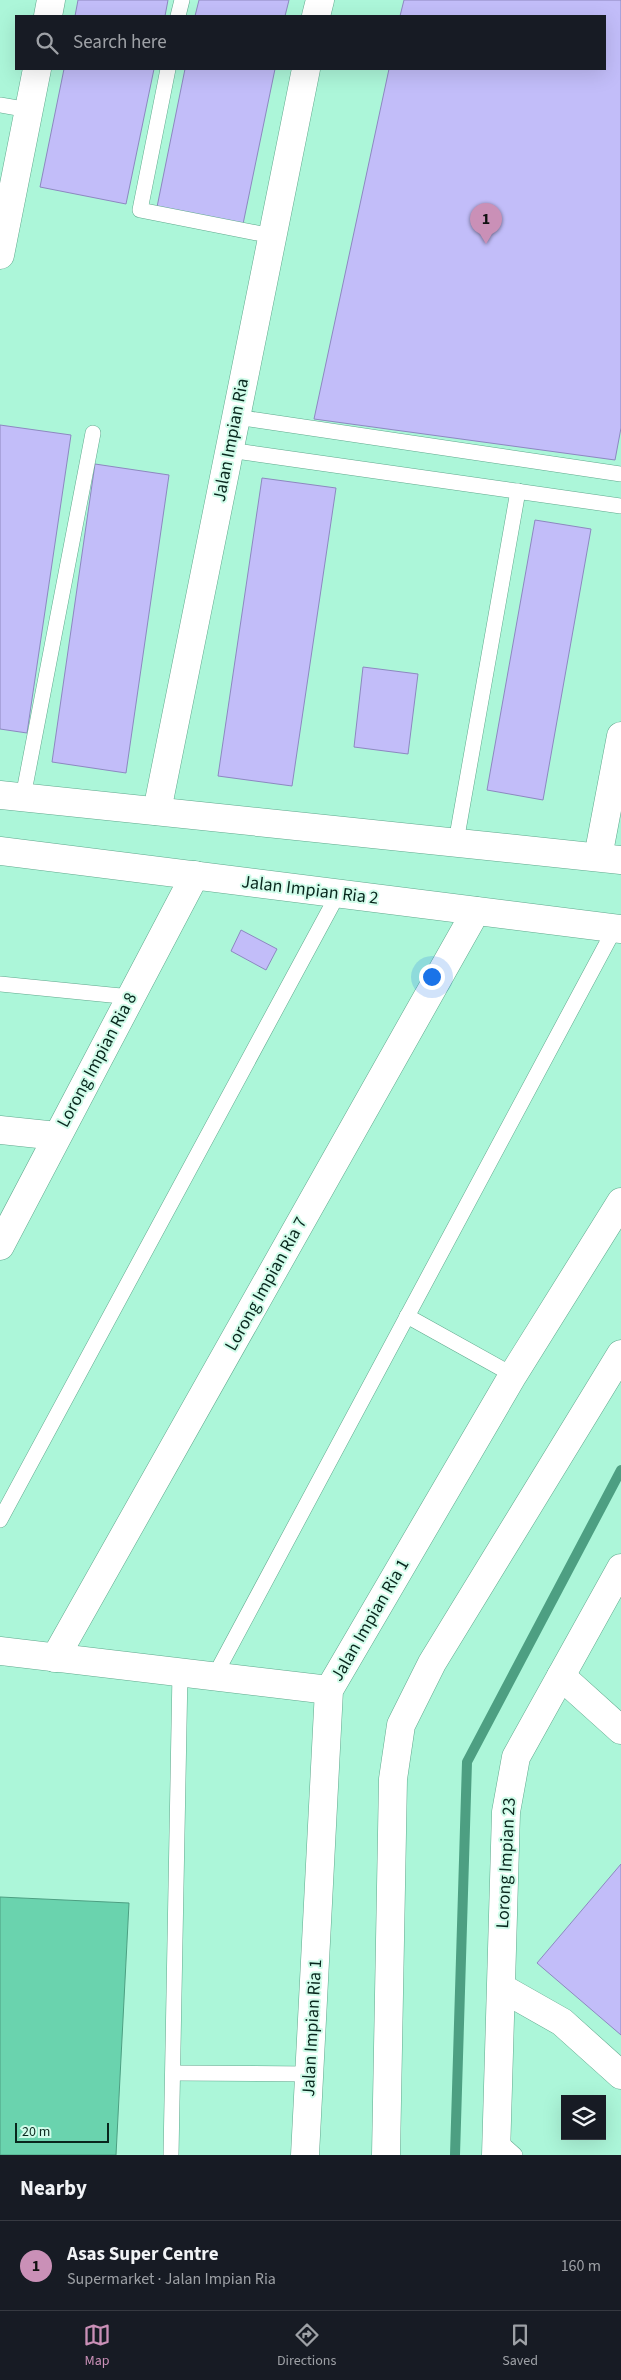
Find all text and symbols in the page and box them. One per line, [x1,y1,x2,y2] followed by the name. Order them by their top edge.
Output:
[15,15,606,70] search box
[33,29,61,57] icon: search
[73,29,167,56] text: Search here
[470,203,502,244] pin: 1
[207,376,255,504] street label: Jalan Impian Ria
[240,869,380,911] street label: Jalan Impian Ria 2
[419,964,445,990] your location
[51,988,143,1132] street label: Lorong Impian Ria 8
[219,1213,313,1355] street label: Lorong Impian Ria 7
[325,1554,415,1686] street label: Jalan Impian Ria 1
[490,1797,522,1929] street label: Lorong Impian 23
[296,1959,328,2097] street label: Jalan Impian Ria 1
[561,2095,606,2140] map controls
[561,2095,606,2140] button: layers
[15,2120,109,2143] scale bar
[22,2122,50,2142] text: 20 m
[20,2173,87,2203] text: Nearby
[67,2241,219,2268] text: Asas Super Centre
[32,2255,40,2277] text: 1
[561,2255,601,2277] text: 160 m
[67,2268,276,2290] text: Supermarket · Jalan Impian Ria
[83,2321,111,2371] tab: Map
[277,2321,336,2371] tab: Directions
[502,2321,538,2371] tab: Saved

